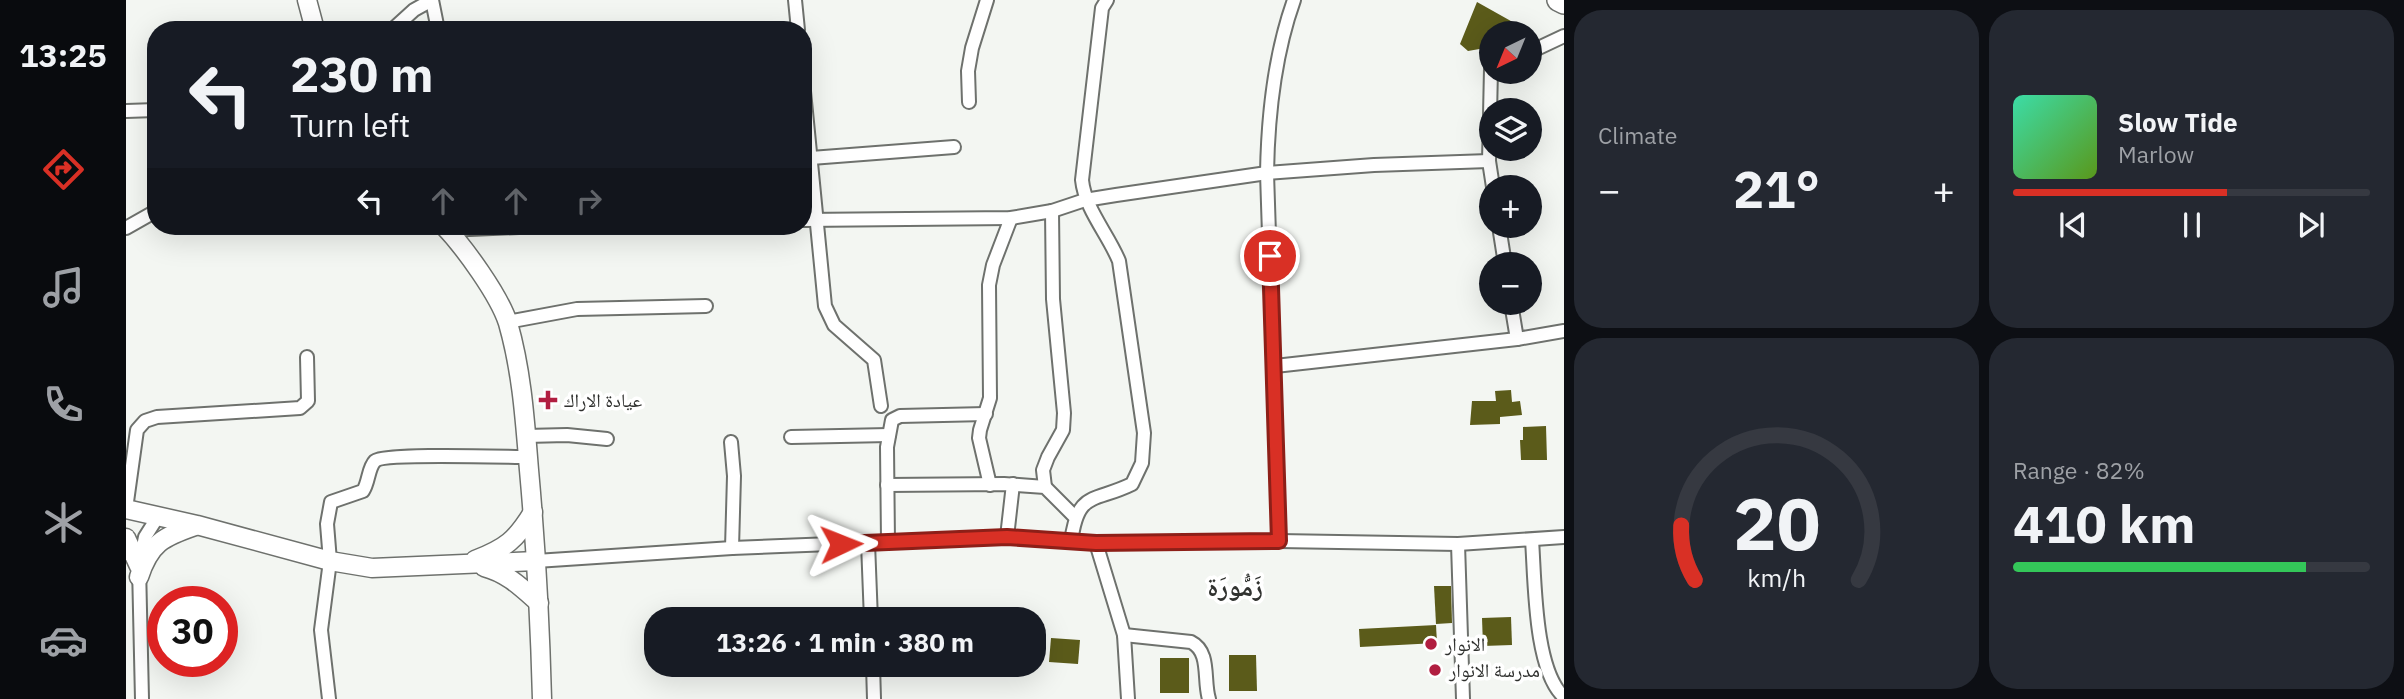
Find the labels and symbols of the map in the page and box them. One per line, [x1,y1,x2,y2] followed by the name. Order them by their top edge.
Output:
[1479,21,1542,84] north arrow
[1240,226,1300,286] pin
[564,388,643,412] place label: عيادة الاراك
[538,390,558,410] marker: عيادة الاراك
[804,507,878,581] position arrow
[1207,569,1263,603] district label: زَمُّورَة
[147,586,238,677] speed limit sign: 30
[1444,632,1485,656] place label: الانوار
[1423,636,1439,652] marker: الانوار
[1448,658,1540,682] place label: مدرسة الانوار
[1427,662,1443,678] marker: مدرسة الانوار

